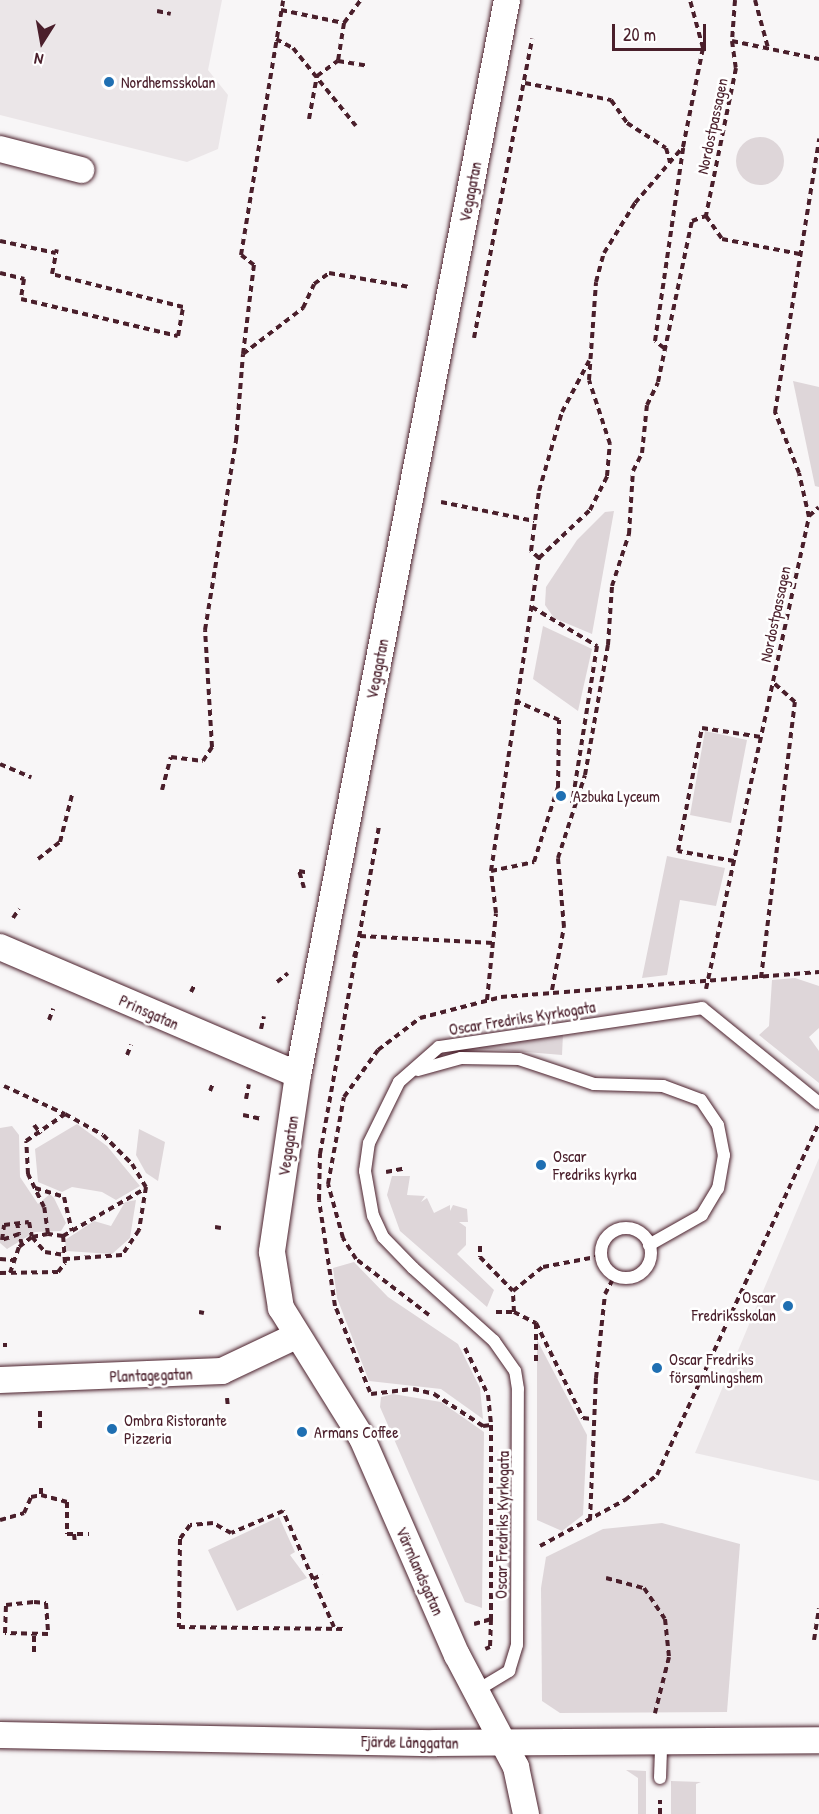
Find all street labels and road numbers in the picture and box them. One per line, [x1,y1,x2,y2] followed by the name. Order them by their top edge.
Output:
[692,76,732,176] street label: Nordostpassagen
[455,160,485,224] street label: Vegagatan
[755,564,795,664] street label: Nordostpassagen
[362,637,392,701] street label: Vegagatan
[116,990,182,1034] street label: Prinsgatan
[447,997,597,1039] street label: Oscar Fredriks Kyrkogata
[274,1114,302,1178] street label: Vegagatan
[109,1364,193,1386] street label: Plantagegatan
[491,1451,513,1599] street label: Oscar Fredriks Kyrkogata
[392,1524,448,1618] street label: Värmlandsgatan
[361,1732,459,1752] street label: Fjärde Långgatan

